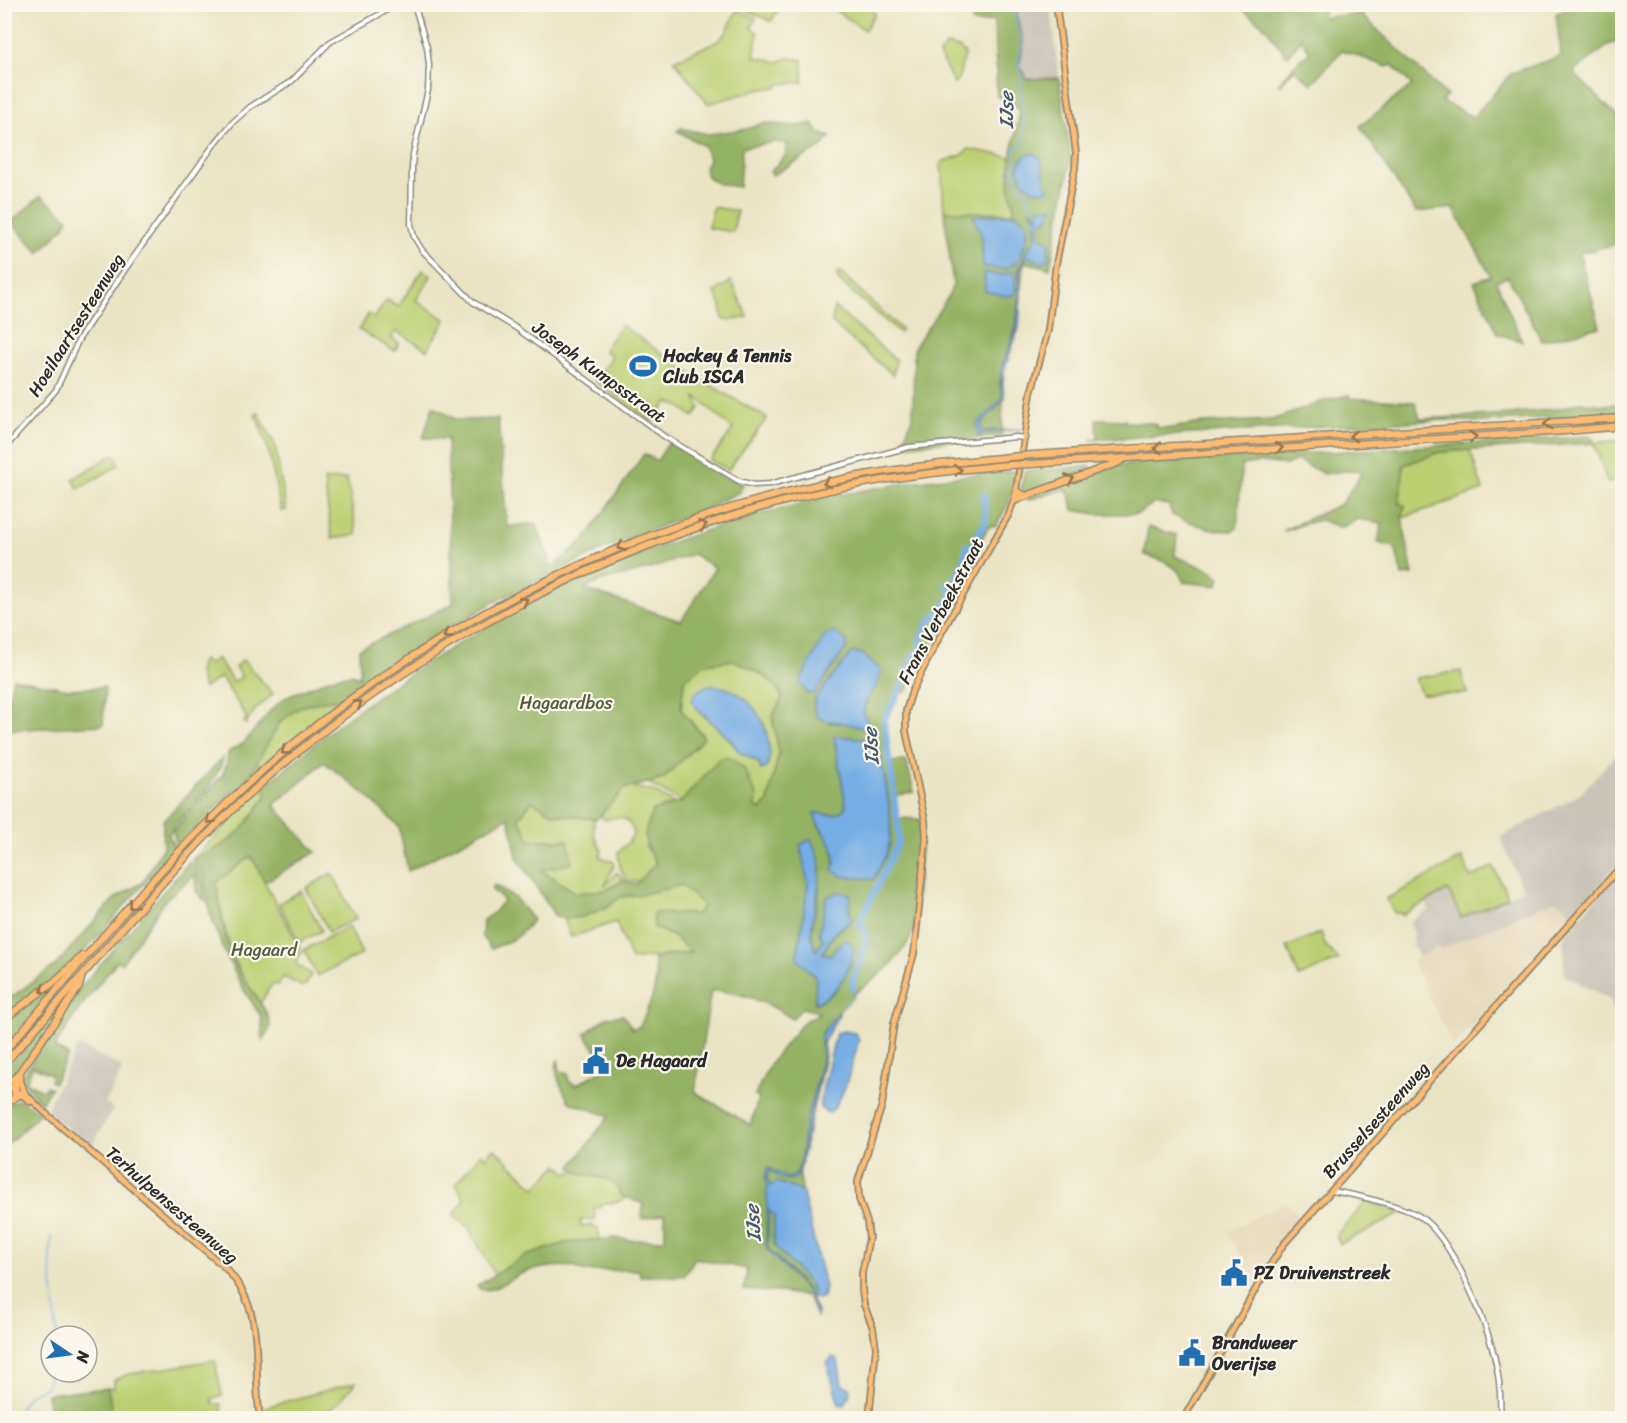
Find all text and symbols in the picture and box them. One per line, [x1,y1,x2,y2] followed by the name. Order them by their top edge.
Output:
[989,90,1024,129] water label: IJse
[19,247,133,403] street label: Hoeilaartsesteenweg
[524,312,673,432] street label: Joseph Kumpsstraat
[662,340,792,393] place label: Hockey & Tennis Club ISCA
[628,351,658,381] sports icon: Hockey & Tennis Club ISCA
[1543,417,1552,430] one-way arrow
[1348,429,1357,442] one-way arrow
[1469,430,1478,443] one-way arrow
[1154,441,1163,454] one-way arrow
[1274,442,1283,455] one-way arrow
[954,464,963,477] one-way arrow
[1065,474,1075,487] one-way arrow
[822,476,832,489] one-way arrow
[697,520,708,533] one-way arrow
[889,532,993,690] street label: Frans Verbeekstraat
[616,540,627,552] one-way arrow
[517,597,528,609] one-way arrow
[443,627,453,639] one-way arrow
[519,687,613,719] park label: Hagaardbos
[351,700,362,711] one-way arrow
[852,725,890,767] water label: IJse
[281,744,292,755] one-way arrow
[206,814,217,824] one-way arrow
[128,898,139,909] one-way arrow
[231,934,298,966] park label: Hagaard
[40,983,51,994] one-way arrow
[616,1045,708,1077] place label: De Hagaard
[581,1046,611,1076] public building icon: De Hagaard
[1314,1054,1438,1186] street label: Brusselsesteenweg
[98,1138,246,1272] street label: Terhulpensesteenweg
[734,1202,772,1244] water label: IJse
[1254,1257,1391,1289] place label: PZ Druivenstreek
[1219,1258,1249,1288] public building icon: PZ Druivenstreek
[39,1324,99,1384] north arrow
[1212,1327,1298,1380] place label: Brandweer Overijse
[1177,1338,1207,1368] public building icon: Brandweer Overijse
[68,1348,99,1367] text: N

